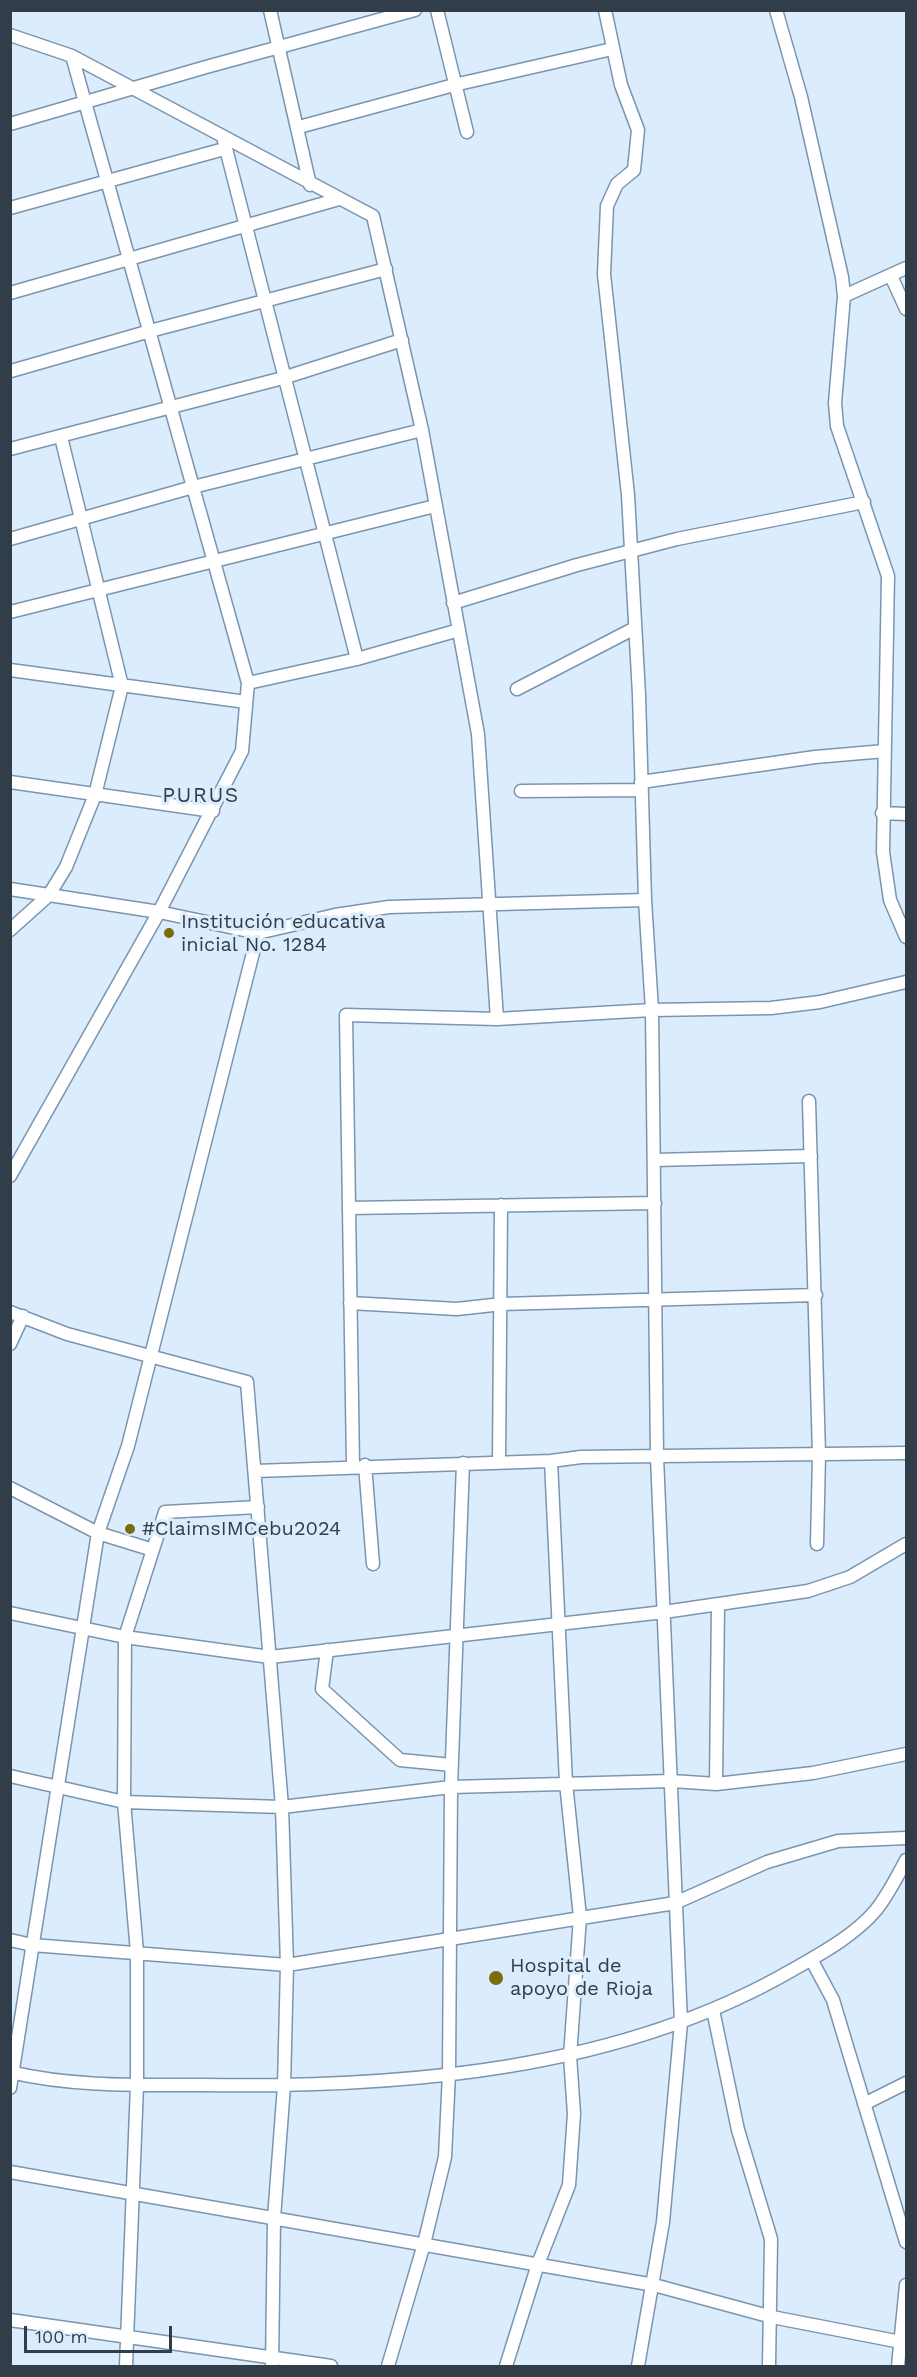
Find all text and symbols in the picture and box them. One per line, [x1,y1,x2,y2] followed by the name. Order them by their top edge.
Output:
[162,783,240,809] district label: PURUS
[181,910,386,957] place label: Institución educativa inicial No. 1284
[162,926,176,940] marker: Institución educativa inicial No. 1284
[142,1517,341,1541] place label: #ClaimsIMCebu2024
[123,1522,137,1536] marker: #ClaimsIMCebu2024
[510,1954,653,2001] place label: Hospital de apoyo de Rioja
[487,1969,505,1987] marker: Hospital de apoyo de Rioja
[27,2314,176,2352] scale bar
[35,2326,88,2347] text: 100 m

